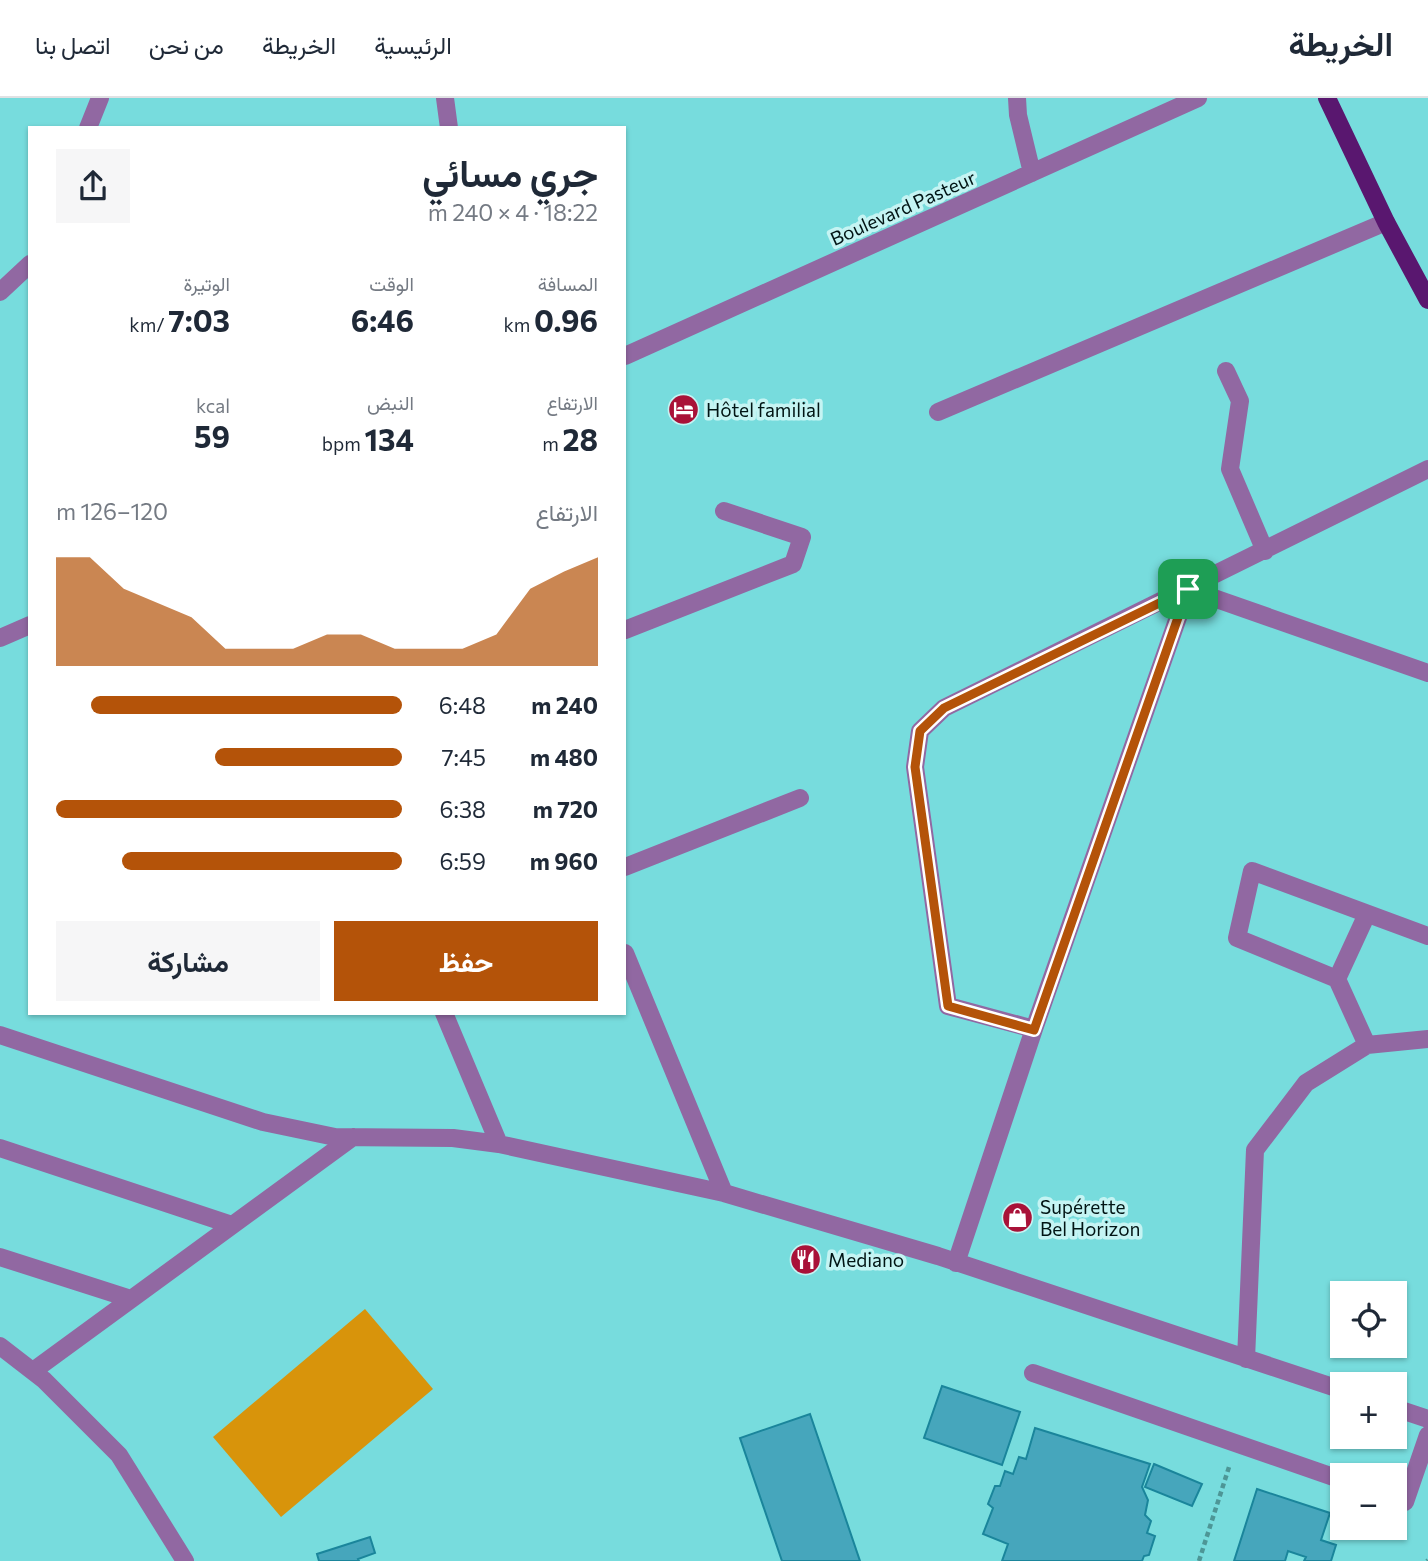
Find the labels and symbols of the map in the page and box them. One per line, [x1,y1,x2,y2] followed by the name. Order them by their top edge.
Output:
[827,165,979,250] street label: Boulevard Pasteur
[666,393,700,427] hotel icon: Hôtel familial
[706,398,821,421] place label: Hôtel familial
[1158,559,1218,619] pin
[1040,1195,1140,1240] place label: Supérette Bel Horizon
[1000,1201,1034,1235] shop icon: Supérette Bel Horizon
[788,1243,822,1277] restaurant icon: Mediano
[828,1248,904,1271] place label: Mediano

